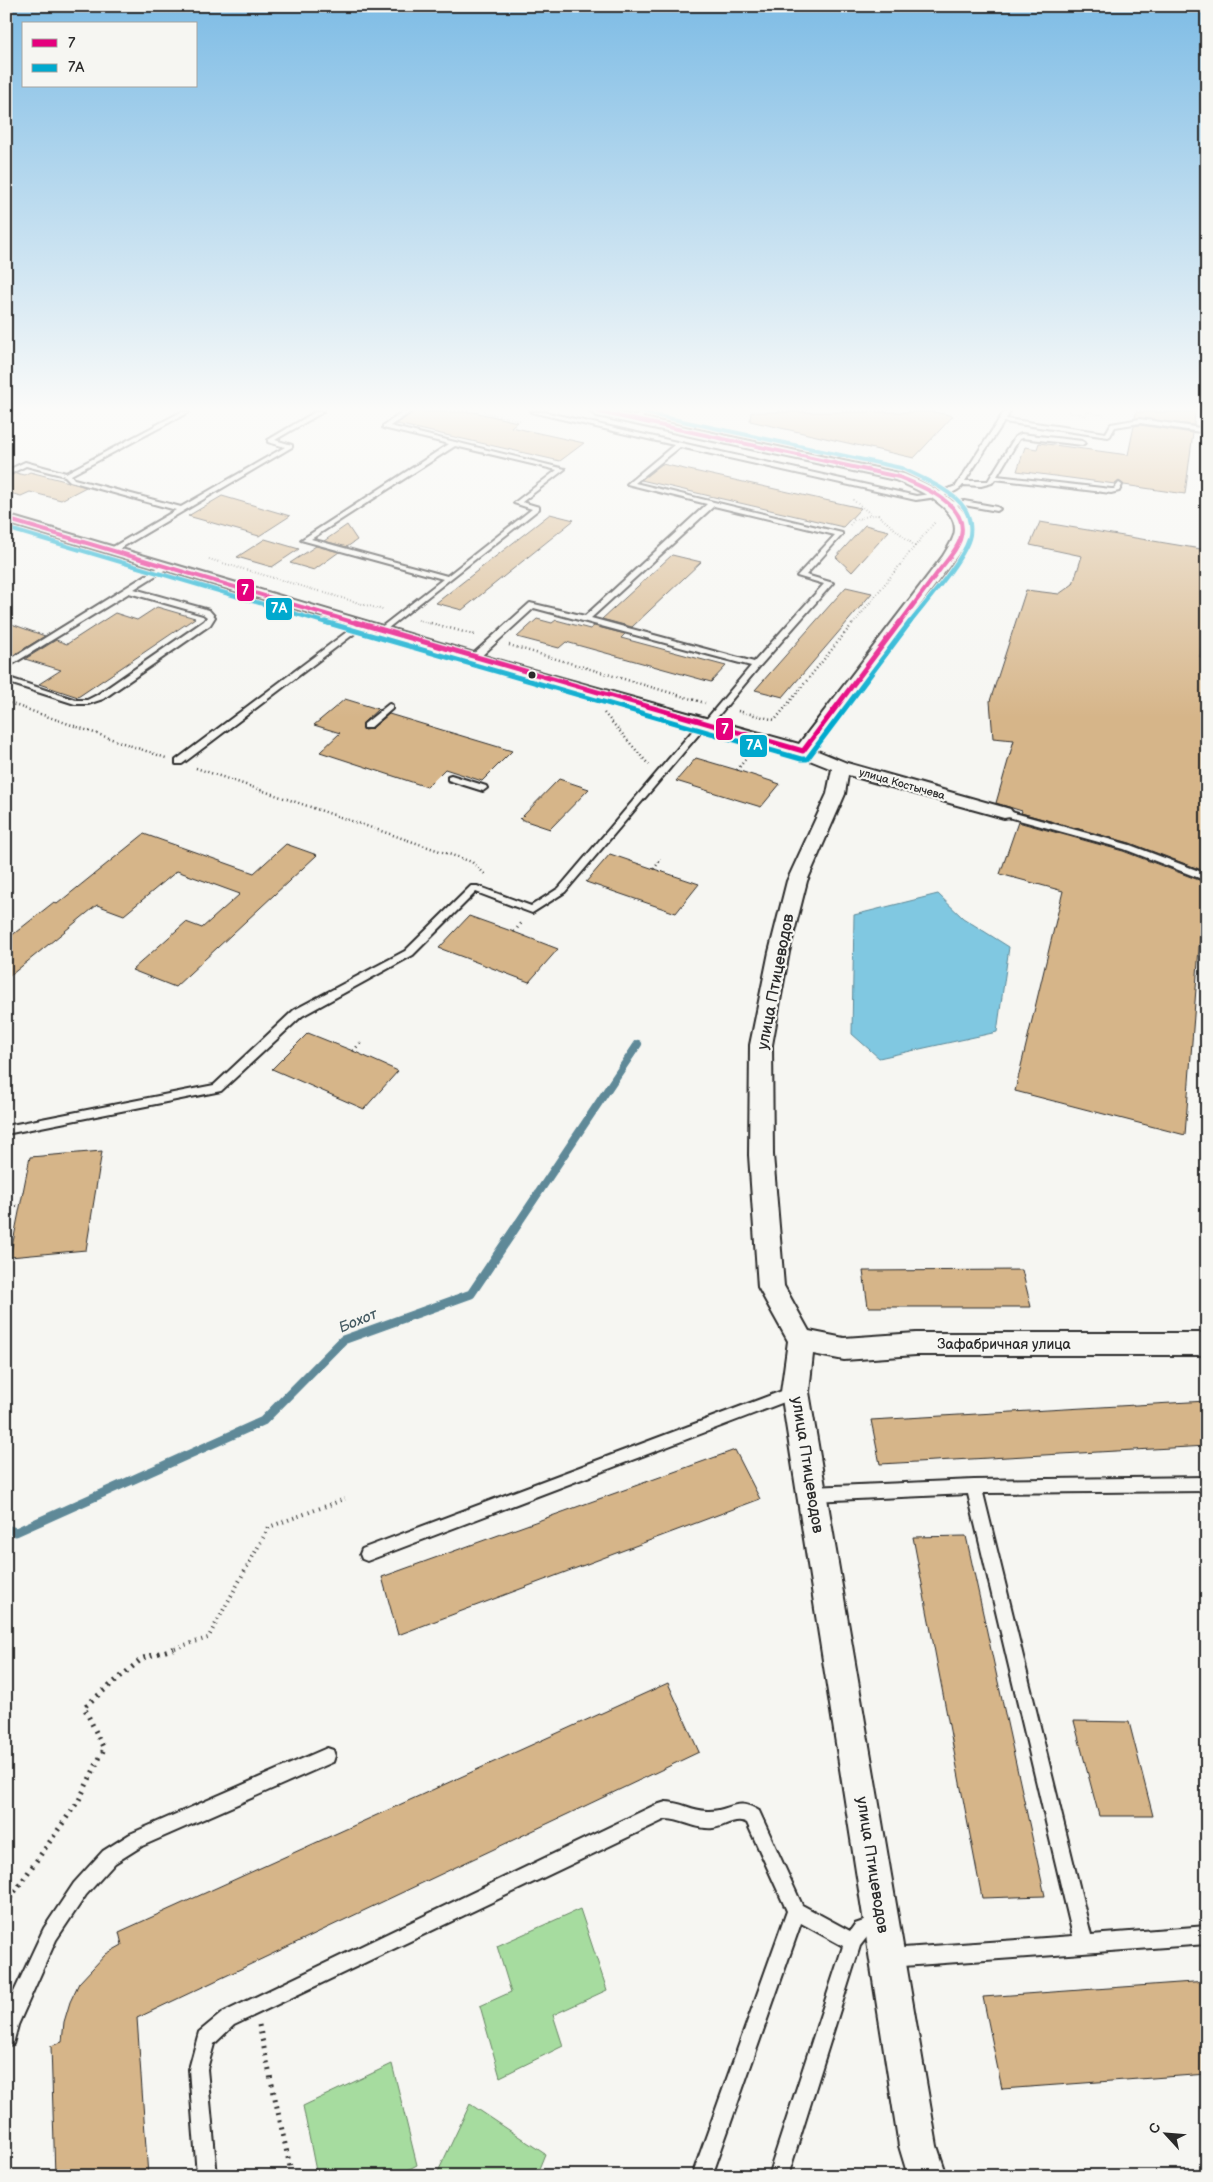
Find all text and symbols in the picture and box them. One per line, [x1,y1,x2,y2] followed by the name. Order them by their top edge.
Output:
[22,22,198,88] legend
[68,34,76,53] text: 7
[68,58,85,77] text: 7А
[236,578,255,602] line badge: 7
[241,582,249,599] text: 7
[265,597,293,621] line badge: 7А
[271,600,287,617] text: 7А
[527,670,537,680] unlabelled marker
[715,717,734,741] line badge: 7
[721,721,729,738] text: 7
[739,734,768,758] line badge: 7А
[746,737,762,754] text: 7А
[858,766,947,803] street label: улица Костычева
[754,912,799,1052] street label: улица Птицеводов
[336,1304,381,1337] water label: Бохот
[937,1336,1072,1353] street label: Зафабричная улица
[787,1395,827,1535] street label: улица Птицеводов
[852,1795,892,1935] street label: улица Птицеводов
[1140,2110,1190,2160] north arrow
[1145,2120,1165,2137] text: С

